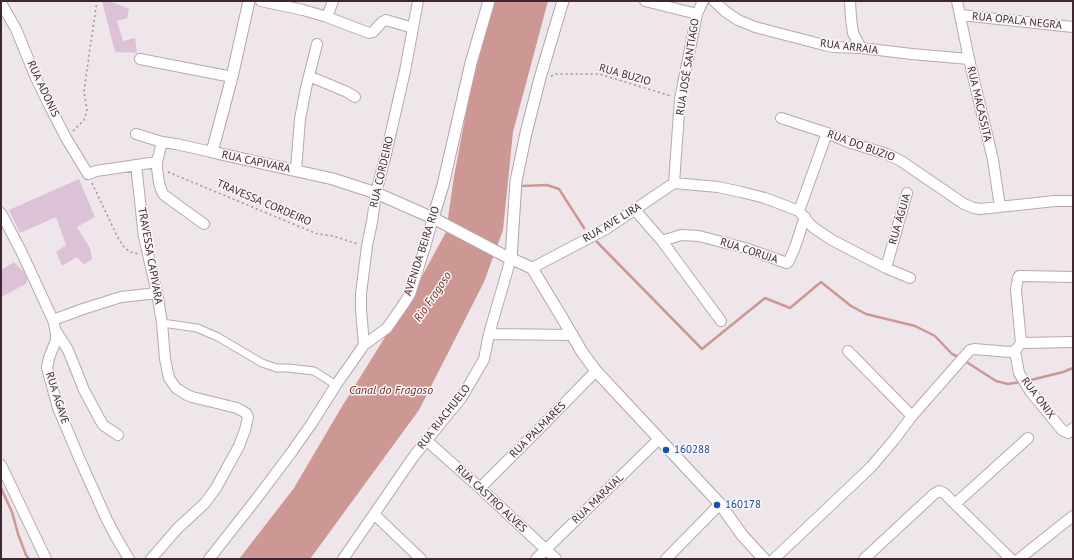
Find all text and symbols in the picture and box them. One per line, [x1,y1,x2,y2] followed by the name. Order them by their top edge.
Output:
[971,10,1063,32] street label: RUA OPALA NEGRA
[674,18,702,116] street label: RUA JOSÉ SANTIAGO
[819,37,879,57] street label: RUA ARRAIA
[24,59,62,119] street label: RUA ADONIS
[598,61,652,89] street label: RUA BUZIO
[964,65,994,143] street label: RUA MACASSITA
[825,128,897,164] street label: RUA DO BUZIO
[367,135,397,209] street label: RUA CORDEIRO
[221,148,291,176] street label: RUA CAPIVARA
[215,177,313,229] street label: TRAVESSA CORDEIRO
[886,192,914,246] street label: RUA ÁGUIA
[580,200,644,246] street label: RUA AVE LIRA
[401,205,443,297] street label: AVENIDA BEIRA RIO
[135,207,165,305] street label: TRAVESSA CAPIVARA
[718,235,780,267] street label: RUA CORUJA
[411,269,455,325] water label: Rio Fragoso
[42,370,72,426] street label: RUA AGAVE
[1018,375,1058,421] street label: RUA ONIX
[415,382,473,452] street label: RUA RIACHUELO
[349,384,433,398] water label: Canal do Fragoso
[507,399,569,461] street label: RUA PALMARES
[674,443,710,457] place label: 160288
[661,445,671,455] marker: 160288
[453,462,529,536] street label: RUA CASTRO ALVES
[570,471,626,527] street label: RUA MARAIAL
[725,498,761,512] place label: 160178
[712,500,722,510] marker: 160178

